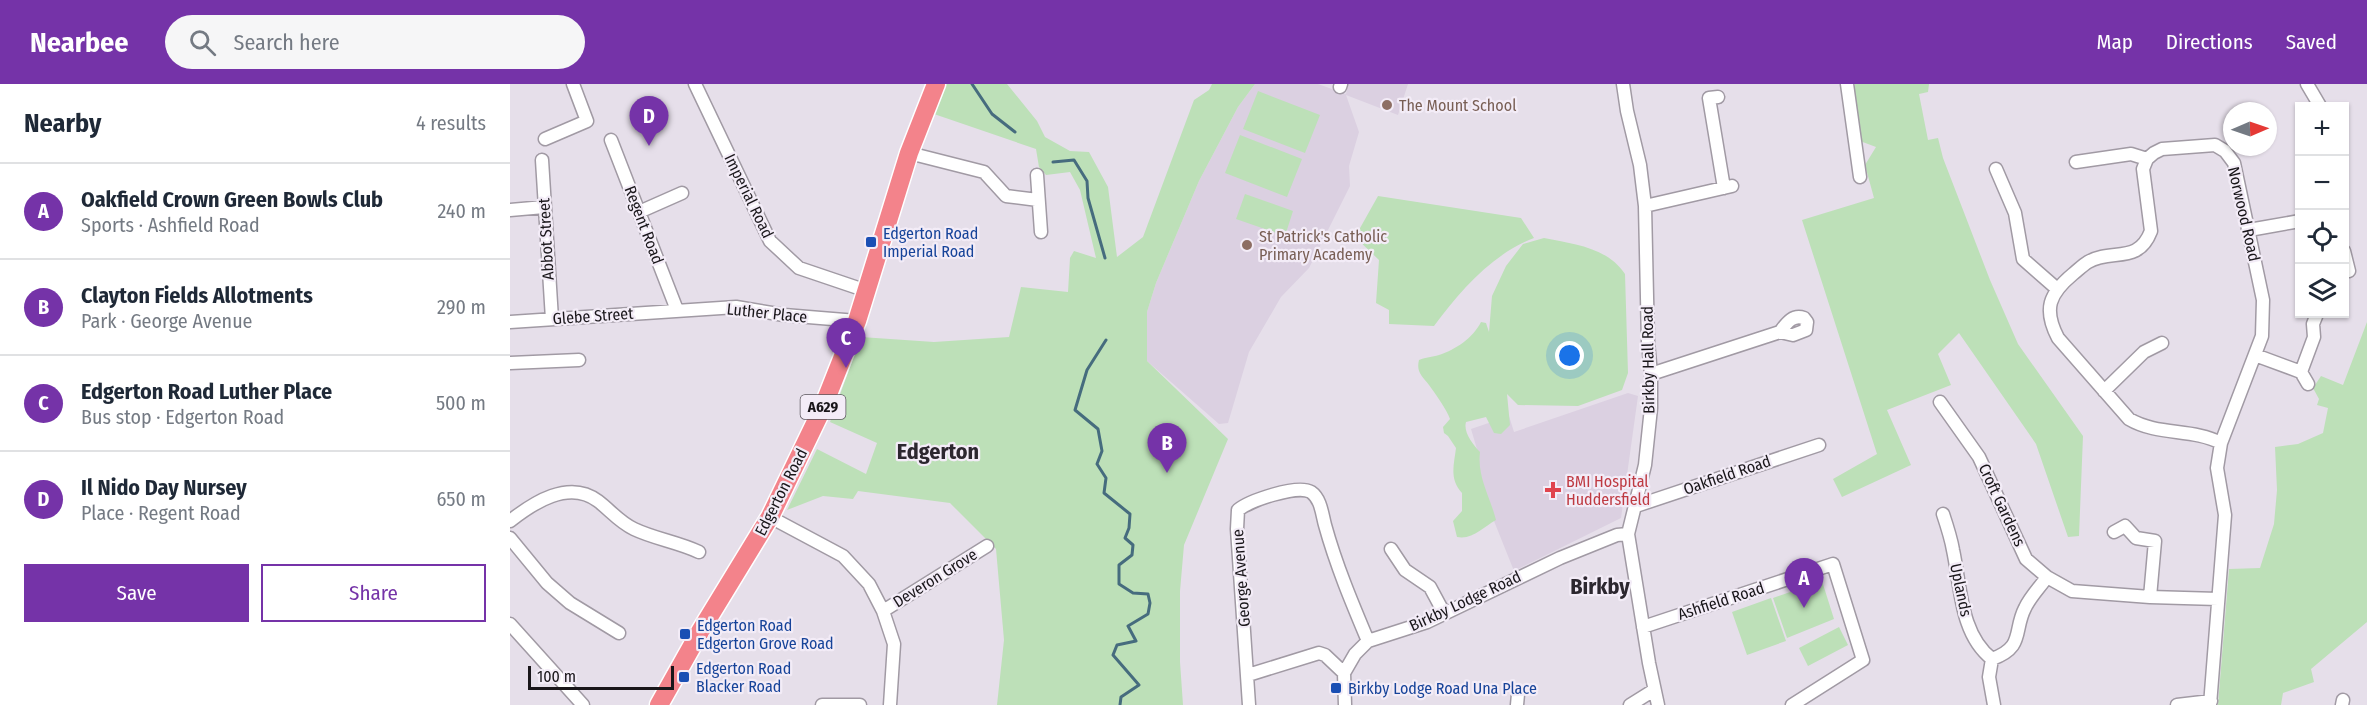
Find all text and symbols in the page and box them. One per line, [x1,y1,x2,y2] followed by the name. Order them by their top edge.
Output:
[165,15,585,69] search box
[30,26,129,59] text: Nearbee
[186,26,219,59] icon: search
[234,29,340,56] text: Search here
[2096,29,2133,55] text: Map
[2166,29,2253,55] text: Directions
[2286,29,2337,55] text: Saved
[1399,96,1516,115] place label: The Mount School
[630,97,668,146] pin: D
[1380,98,1394,112] marker: The Mount School
[2223,102,2277,156] north arrow
[2295,102,2349,318] map controls
[2295,102,2349,156] button: +
[24,108,101,139] text: Nearby
[416,111,486,135] text: 4 results
[720,151,778,241] street label: Imperial Road
[2295,156,2349,210] button: −
[2224,165,2264,263] street label: Norwood Road
[620,183,668,267] street label: Regent Road
[81,186,383,213] text: Oakfield Crown Green Bowls Club
[534,197,558,281] street label: Abbot Street
[38,199,49,223] text: A
[437,199,486,223] text: 240 m
[2295,210,2349,264] button: locate
[81,213,260,237] text: Sports · Ashfield Road
[883,224,978,261] place label: Edgerton Road Imperial Road
[1259,227,1387,264] place label: St Patrick's Catholic Primary Academy
[864,235,878,249] marker: Edgerton Road Imperial Road
[1240,238,1254,252] marker: St Patrick's Catholic Primary Academy
[2295,264,2349,318] button: layers
[81,282,313,309] text: Clayton Fields Allotments
[38,295,49,319] text: B
[437,295,486,319] text: 290 m
[726,299,808,327] street label: Luther Place
[552,304,635,328] street label: Glebe Street
[1638,306,1658,414] street label: Birkby Hall Road
[81,309,252,333] text: Park · George Avenue
[826,318,866,368] pin: C
[1555,341,1584,370] your location
[81,378,332,405] text: Edgerton Road Luther Place
[38,391,49,415] text: C
[436,391,486,415] text: 500 m
[800,395,846,419] road number: A629
[81,405,284,429] text: Bus stop · Edgerton Road
[1148,424,1186,473] pin: B
[897,438,979,465] district label: Edgerton
[751,445,811,539] street label: Edgerton Road
[1681,451,1773,499] street label: Oakfield Road
[1975,461,2030,550] street label: Croft Gardens
[1566,472,1650,509] place label: BMI Hospital Huddersfield
[81,474,247,501] text: Il Nido Day Nursey
[1544,481,1562,499] marker: BMI Hospital Huddersfield
[38,487,49,511] text: D
[437,487,486,511] text: 650 m
[81,501,241,525] text: Place · Regent Road
[1228,528,1254,627] street label: George Avenue
[889,545,981,611] street label: Deveron Grove
[1784,558,1824,608] pin: A
[1946,562,1976,618] street label: Uplands
[24,564,249,622] button: Save
[261,564,486,622] button: Share
[1406,567,1524,635] street label: Birkby Lodge Road
[1570,573,1630,600] district label: Birkby
[1675,578,1767,624] street label: Ashfield Road
[697,616,834,653] place label: Edgerton Road Edgerton Grove Road
[678,627,692,641] marker: Edgerton Road Edgerton Grove Road
[696,659,791,696] place label: Edgerton Road Blacker Road
[528,663,674,690] scale bar
[537,667,576,686] text: 100 m
[677,670,691,684] marker: Edgerton Road Blacker Road
[1348,679,1537,698] place label: Birkby Lodge Road Una Place
[1329,681,1343,695] marker: Birkby Lodge Road Una Place

